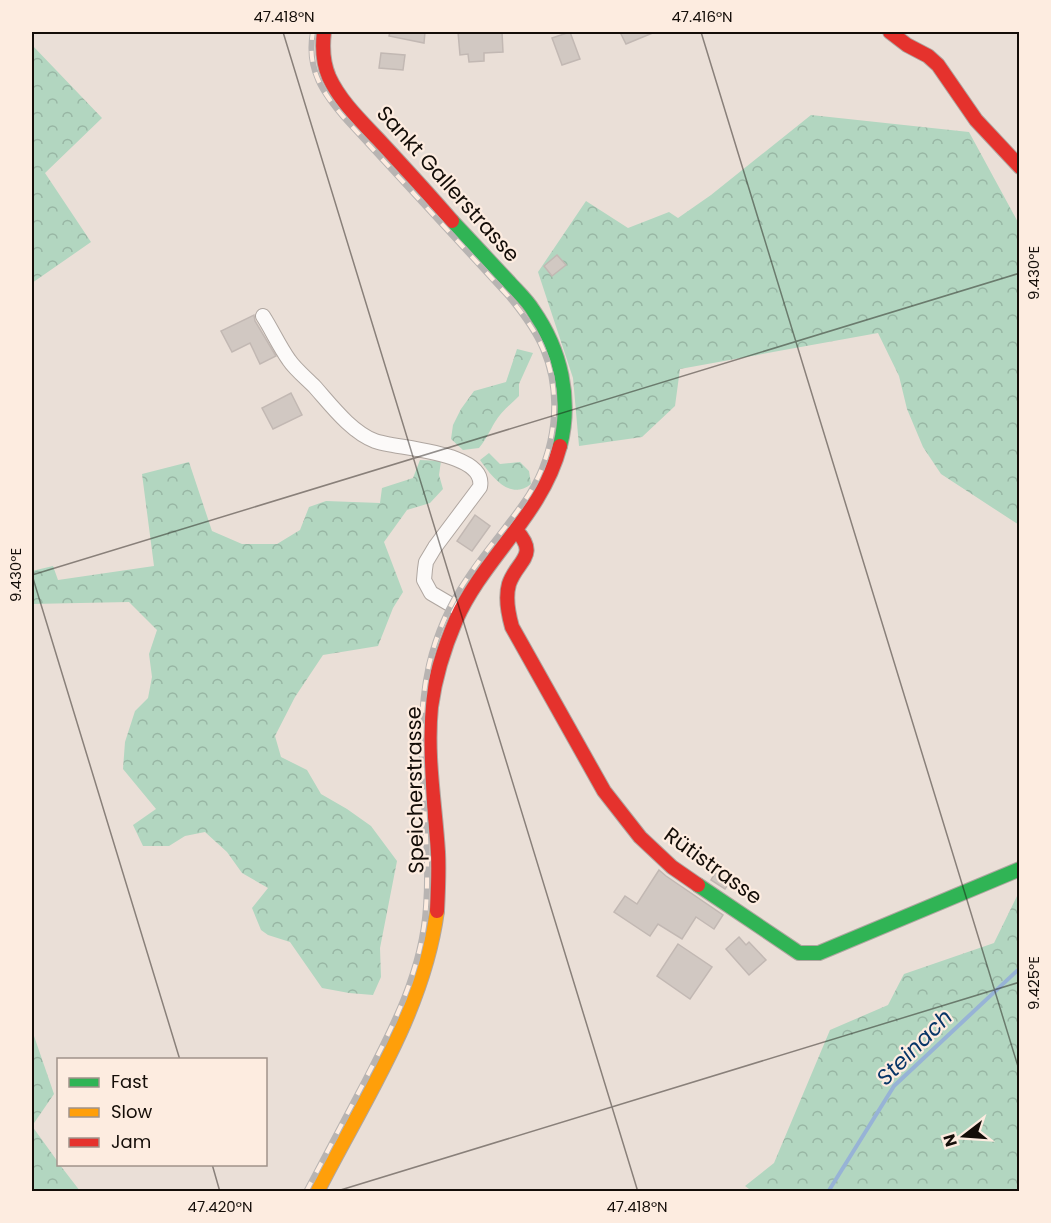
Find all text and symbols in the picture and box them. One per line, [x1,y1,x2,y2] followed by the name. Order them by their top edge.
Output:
[253,6,315,27] text: 47.418°N
[671,6,733,27] text: 47.416°N
[370,99,527,268] street label: Sankt Gallerstrasse
[1023,246,1044,300] text: 9.430°E
[5,548,26,602] text: 9.430°E
[399,706,430,874] street label: Speicherstrasse
[658,820,768,911] street label: Rütistrasse
[1023,956,1044,1010] text: 9.425°E
[869,1002,959,1092] water label: Steinach
[57,1058,267,1166] legend
[111,1069,148,1094] text: Fast
[111,1099,153,1124] text: Slow
[934,1106,994,1166] north arrow
[111,1129,151,1154] text: Jam
[937,1131,963,1149] text: N
[188,1196,252,1217] text: 47.420°N
[606,1196,668,1217] text: 47.418°N

